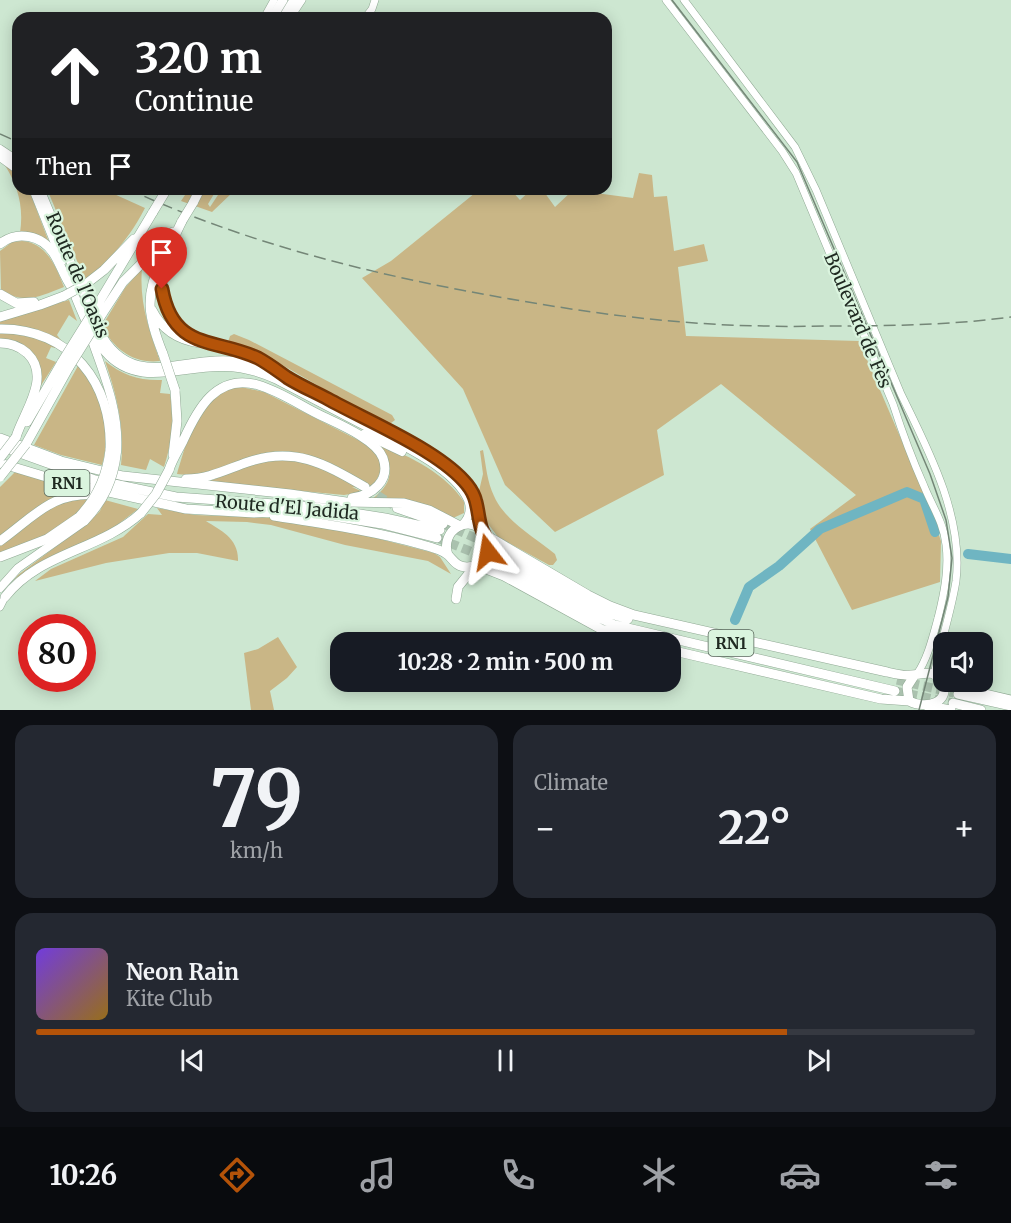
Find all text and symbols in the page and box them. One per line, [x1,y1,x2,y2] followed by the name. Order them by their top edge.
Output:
[135,32,262,84] text: 320 m
[36,36,114,114] icon: ahead
[135,84,253,118] text: Continue
[104,150,137,183] icon: arrive
[36,153,92,181] text: Then
[41,209,115,342] street label: Route de l'Oasis
[136,227,187,289] pin
[145,236,178,269] icon: arrive
[819,249,897,391] street label: Boulevard de Fès
[44,470,90,496] road number: RN1
[214,489,360,525] street label: Route d'El Jadida
[456,520,520,584] position arrow
[18,614,96,692] speed limit sign: 80
[708,630,754,656] road number: RN1
[933,632,993,692] map controls
[933,632,993,692] button: sound
[398,648,613,676] text: 10:28 · 2 min · 500 m
[210,750,303,848] text: 79
[534,770,608,795] text: Climate
[718,800,791,856] text: 22°
[534,808,556,849] text: −
[953,808,975,849] text: +
[230,838,283,863] text: km/h
[126,958,239,986] text: Neon Rain
[126,986,212,1011] text: Kite Club
[176,1044,209,1077] icon: previous
[489,1044,522,1077] icon: pause
[802,1044,835,1077] icon: next
[216,1154,258,1196] icon: directions
[357,1154,399,1196] icon: music
[497,1154,539,1196] icon: phone
[638,1154,680,1196] icon: climate
[779,1154,821,1196] icon: car
[920,1154,962,1196] icon: filters
[49,1158,117,1192] text: 10:26

